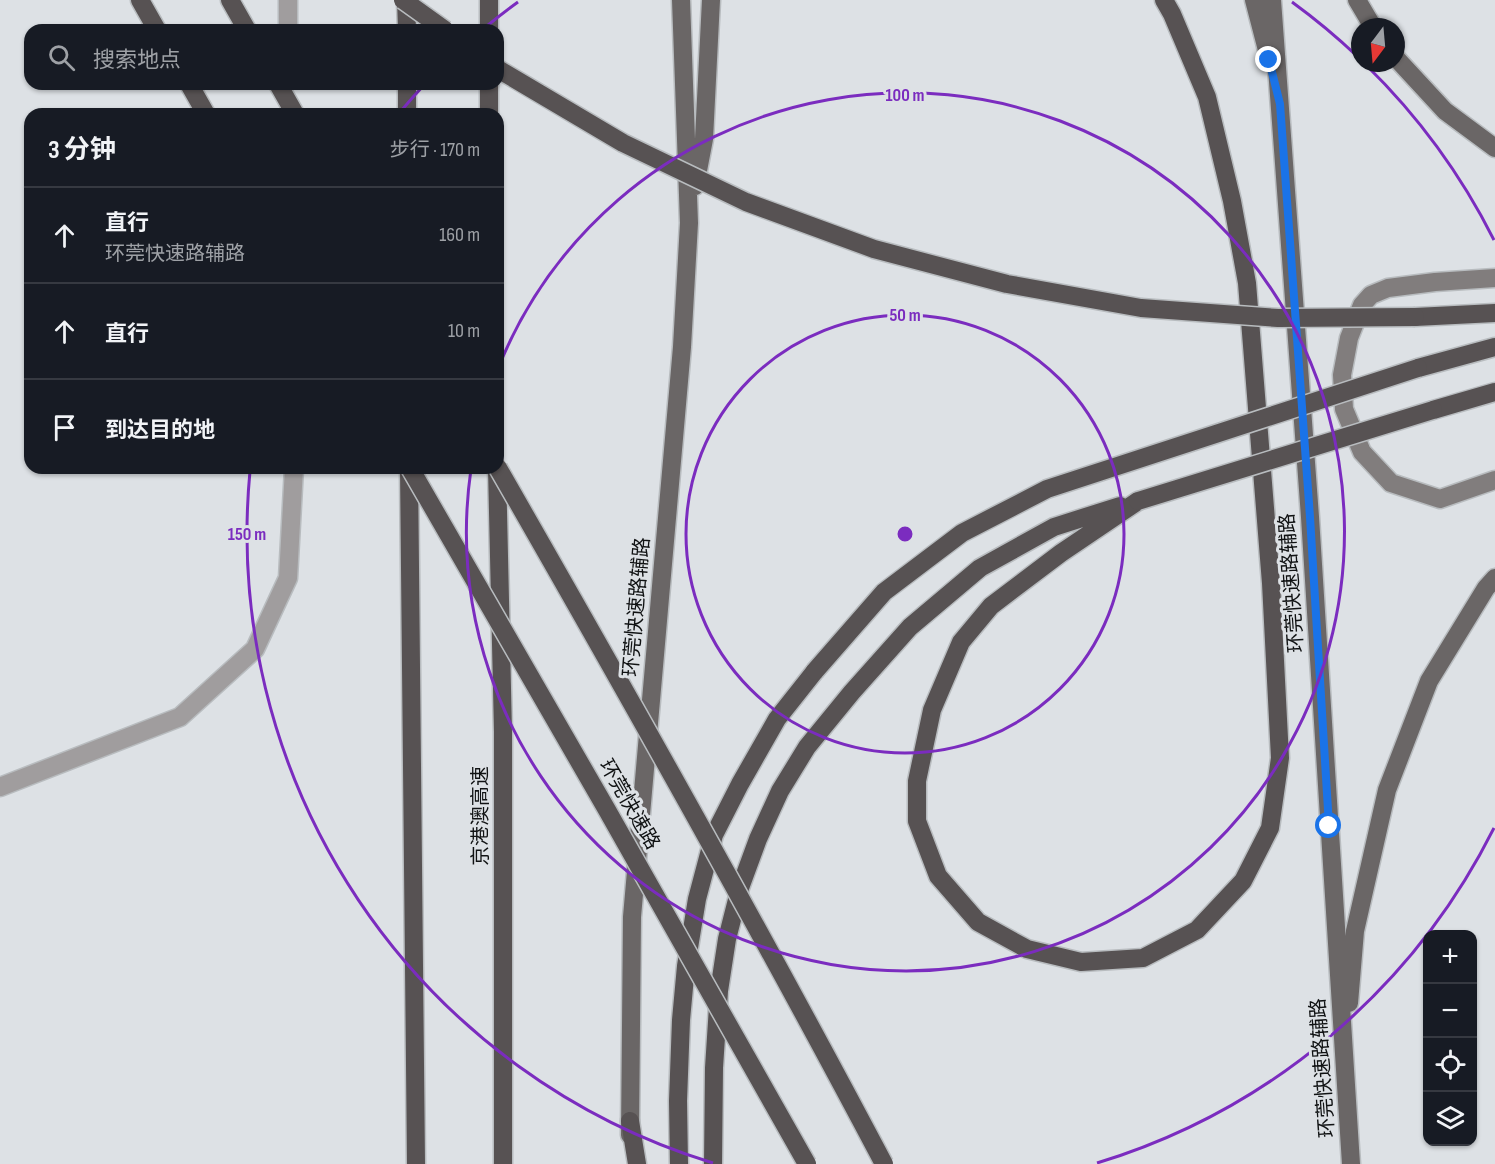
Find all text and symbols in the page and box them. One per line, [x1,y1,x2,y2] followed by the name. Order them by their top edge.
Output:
[1351,18,1405,72] north arrow
[24,24,504,90] search box
[45,41,78,74] icon: search
[1255,46,1281,72] route end
[93,47,181,74] text: 搜索地点
[886,85,925,106] text: 100 m
[48,135,116,166] text: 3 分钟
[390,138,480,162] text: 步行 · 170 m
[105,210,149,237] text: 直行
[48,219,81,252] icon: ahead
[439,223,480,247] text: 160 m
[105,242,245,266] text: 环莞快速路辅路
[889,305,921,326] text: 50 m
[48,315,81,348] icon: ahead
[448,319,480,343] text: 10 m
[105,321,149,348] text: 直行
[48,411,81,444] icon: arrive
[105,417,215,444] text: 到达目的地
[1275,512,1309,654] street label: 环莞快速路辅路
[228,524,266,545] text: 150 m
[895,524,915,544] centre of rings
[619,536,655,678] street label: 环莞快速路辅路
[594,755,665,854] street label: 环莞快速路
[469,766,493,866] street label: 京港澳高速
[1315,812,1341,838] route start
[1423,930,1477,1146] map controls
[1423,930,1477,984] button: +
[1423,984,1477,1038] button: −
[1306,997,1340,1139] street label: 环莞快速路辅路
[1423,1038,1477,1092] button: locate
[1423,1092,1477,1146] button: layers

